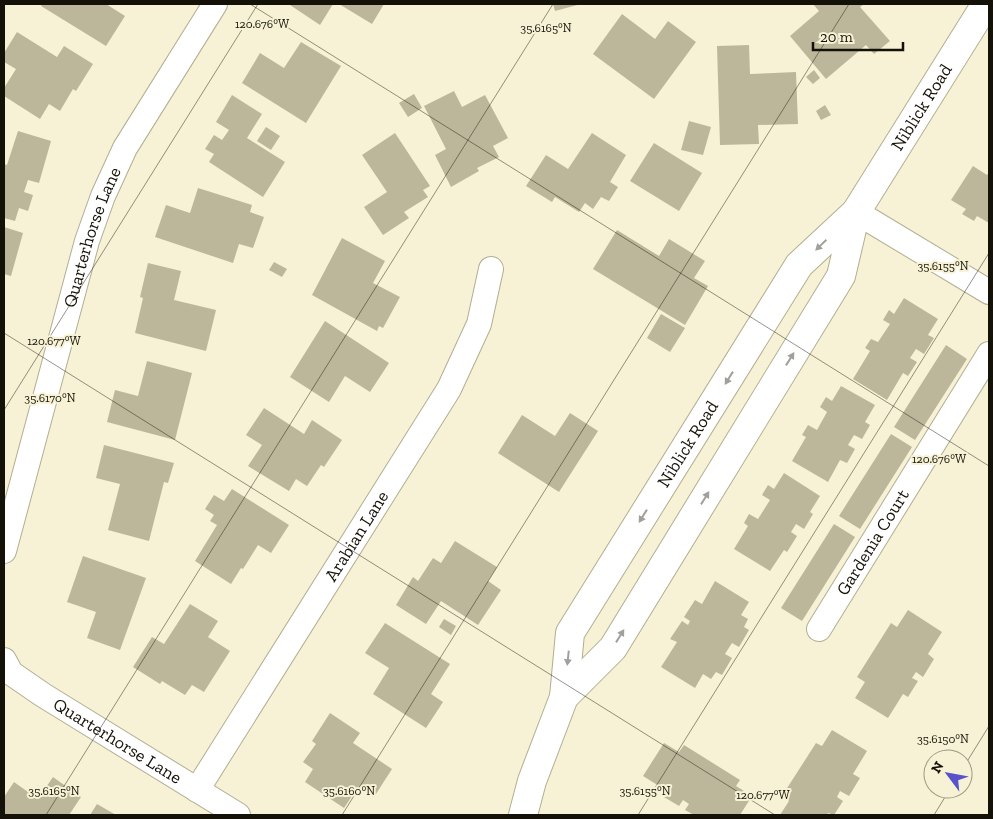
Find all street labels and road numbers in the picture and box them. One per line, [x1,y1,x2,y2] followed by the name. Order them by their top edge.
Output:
[886,60,957,155] street label: Niblick Road
[59,163,126,310] street label: Quarterhorse Lane
[652,396,723,491] street label: Niblick Road
[832,485,914,599] street label: Gardenia Court
[320,487,393,585] street label: Arabian Lane
[49,693,186,789] street label: Quarterhorse Lane

